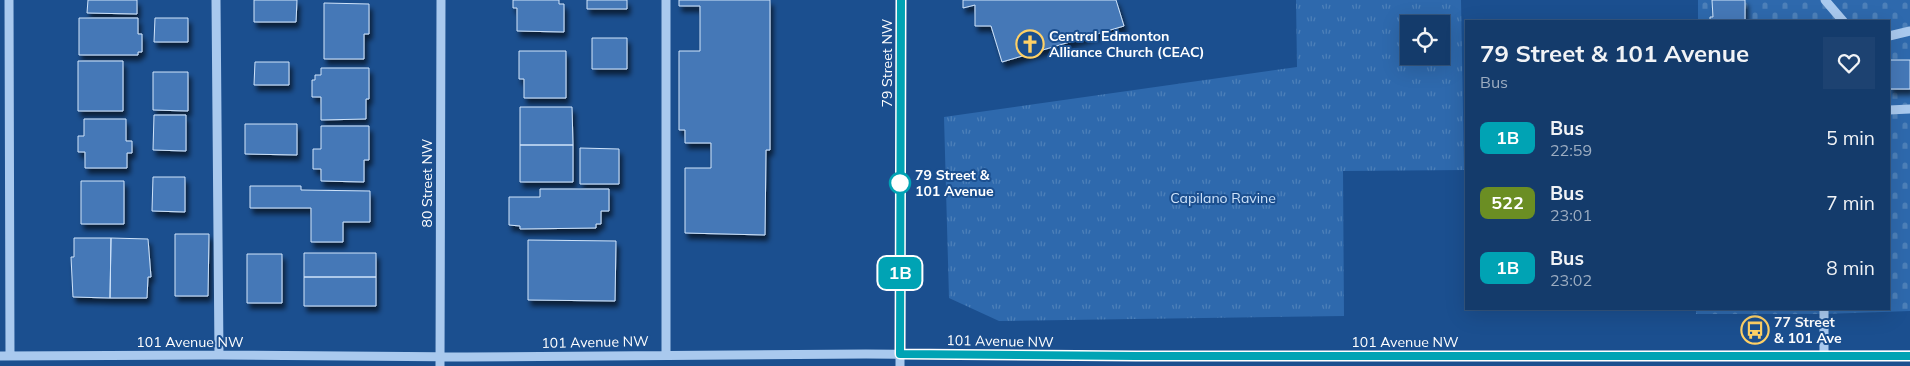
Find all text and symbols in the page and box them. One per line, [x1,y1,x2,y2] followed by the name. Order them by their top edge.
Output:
[1400,15,1450,65] map controls
[1400,15,1450,65] button: locate
[878,18,896,107] street label: 79 Street NW
[1049,27,1205,61] place label: Central Edmonton Alliance Church (CEAC)
[1015,29,1045,59] church icon: Central Edmonton Alliance Church (CEAC)
[1823,37,1875,89] button: heart
[1480,38,1749,68] text: 79 Street & 101 Avenue
[1480,72,1508,92] text: Bus
[1550,116,1584,140] text: Bus
[1496,126,1519,149] text: 1B
[1826,126,1875,150] text: 5 min
[418,138,436,227] street label: 80 Street NW
[1550,140,1592,160] text: 22:59
[915,166,994,200] place label: 79 Street & 101 Avenue
[889,172,911,194] marker: 79 Street & 101 Avenue
[1550,181,1584,205] text: Bus
[1170,189,1276,207] park label: Capilano Ravine
[1491,191,1524,214] text: 522
[1826,191,1875,215] text: 7 min
[1550,205,1592,225] text: 23:01
[1550,246,1584,270] text: Bus
[1496,256,1519,279] text: 1B
[1826,256,1875,280] text: 8 min
[878,257,922,289] line badge: 1B
[888,261,912,284] text: 1B
[1550,270,1592,290] text: 23:02
[1774,313,1842,347] place label: 77 Street & 101 Ave
[1740,315,1770,345] bus stop icon: 77 Street & 101 Ave
[946,331,1054,351] street label: 101 Avenue NW
[541,332,649,352] street label: 101 Avenue NW
[136,333,244,351] street label: 101 Avenue NW
[1351,333,1459,351] street label: 101 Avenue NW

